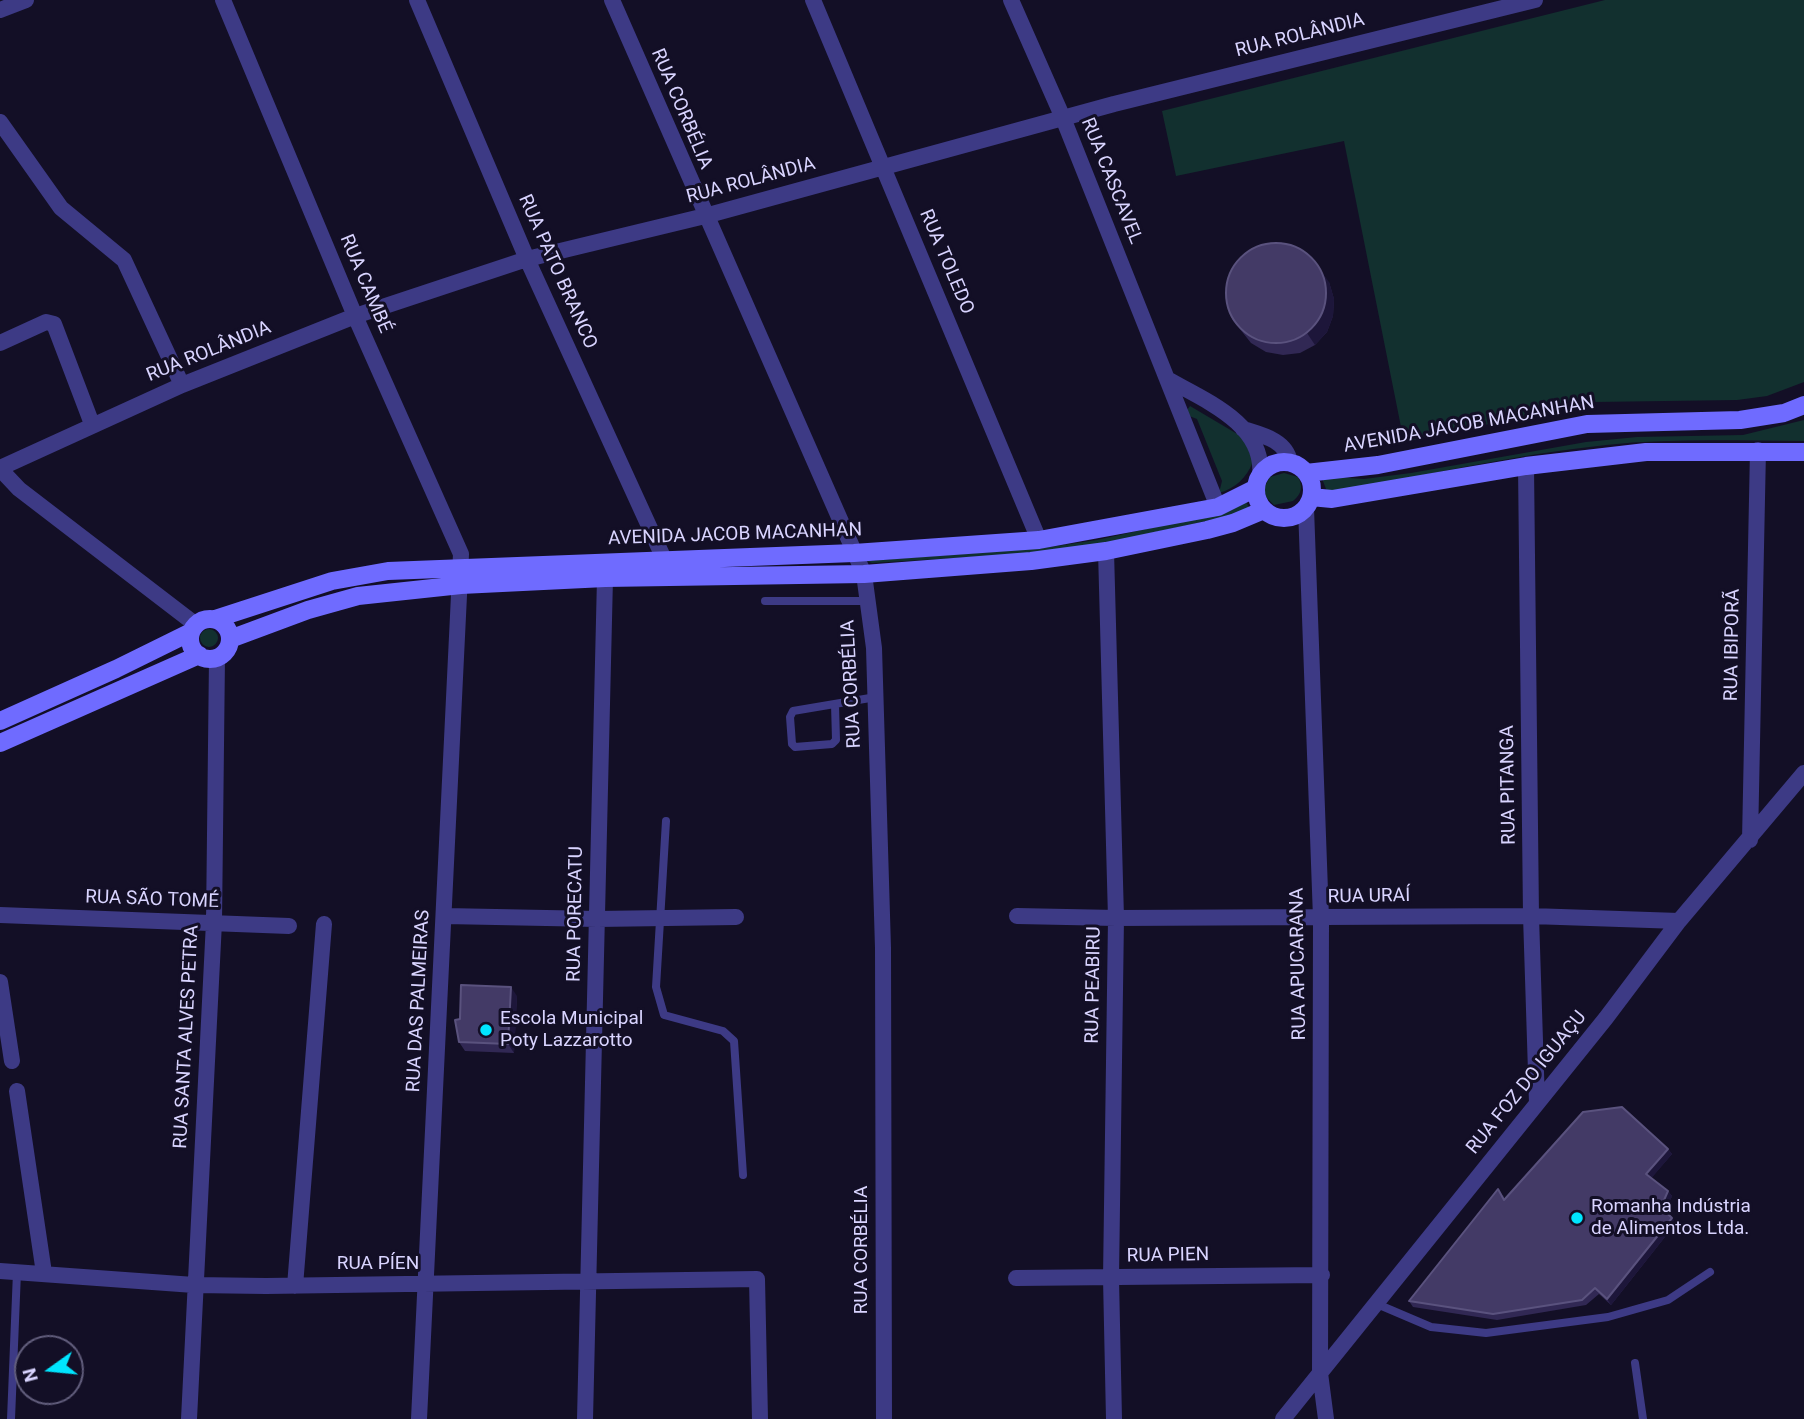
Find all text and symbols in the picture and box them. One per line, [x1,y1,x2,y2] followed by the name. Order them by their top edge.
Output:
[1233,9,1367,63] street label: RUA ROLÂNDIA
[645,45,717,173] street label: RUA CORBÉLIA
[1075,115,1147,247] street label: RUA CASCAVEL
[684,153,818,209] street label: RUA ROLÂNDIA
[513,191,601,353] street label: RUA PATO BRANCO
[914,206,978,318] street label: RUA TOLEDO
[334,231,396,337] street label: RUA CAMBÉ
[143,317,275,387] street label: RUA ROLÂNDIA
[1342,392,1596,458] street label: AVENIDA JACOB MACANHAN
[608,519,862,551] street label: AVENIDA JACOB MACANHAN
[1721,589,1745,701] street label: RUA IBIPORÃ
[837,619,867,749] street label: RUA CORBÉLIA
[1497,725,1521,845] street label: RUA PITANGA
[563,846,589,982] street label: RUA PORECATU
[1328,885,1410,909] street label: RUA URAÍ
[85,886,219,914] street label: RUA SÃO TOMÉ
[1286,888,1312,1040] street label: RUA APUCARANA
[403,909,435,1093] street label: RUA DAS PALMEIRAS
[170,925,204,1149] street label: RUA SANTA ALVES PETRA
[1082,926,1106,1044] street label: RUA PEABIRU
[1462,1007,1592,1159] street label: RUA FOZ DO IGUAÇU
[500,1008,643,1052] place label: Escola Municipal Poty Lazzarotto
[478,1022,494,1038] marker: Escola Municipal Poty Lazzarotto
[851,1186,873,1314] street label: RUA CORBÉLIA
[1591,1196,1751,1240] place label: Romanha Indústria de Alimentos Ltda.
[1569,1210,1585,1226] marker: Romanha Indústria de Alimentos Ltda.
[1127,1244,1209,1268] street label: RUA PIEN
[337,1253,419,1275] street label: RUA PÍEN
[14,1335,84,1405] north arrow
[17,1366,43,1384] text: N

